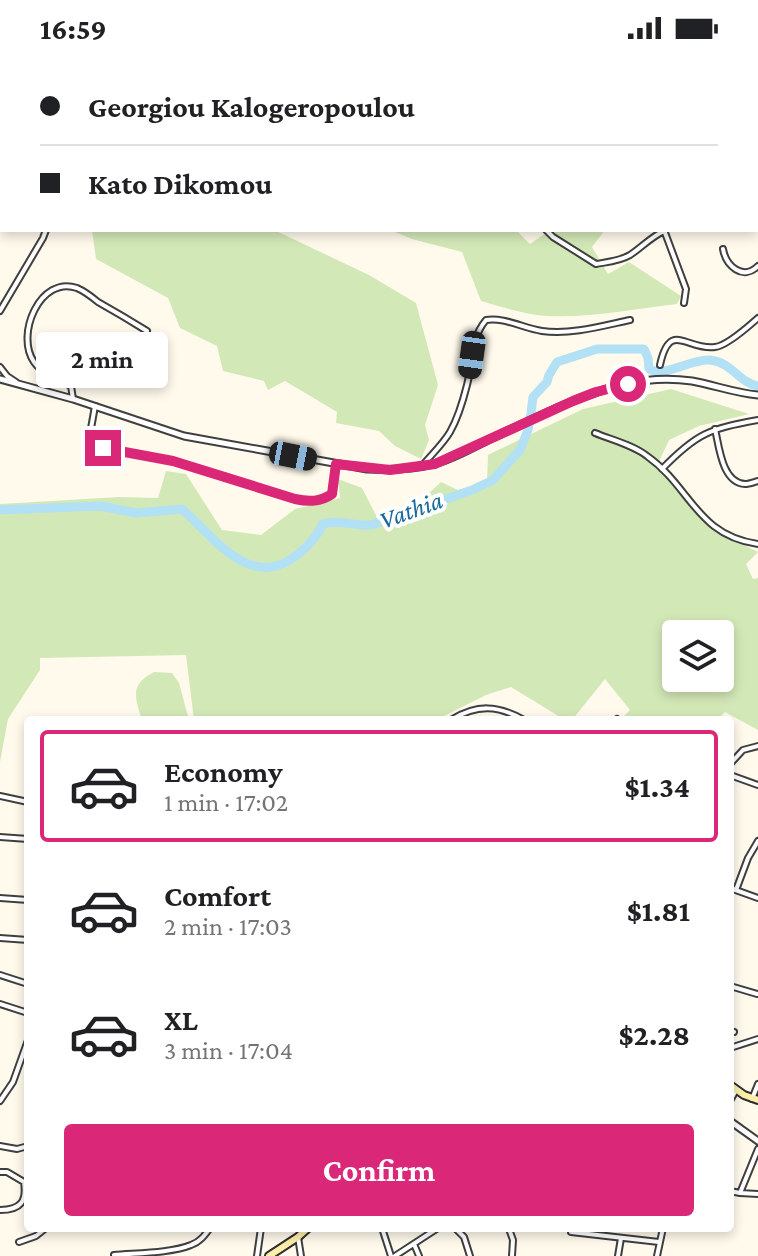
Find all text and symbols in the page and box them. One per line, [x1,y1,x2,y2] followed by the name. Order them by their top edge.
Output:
[40,12,107,45] text: 16:59
[88,90,415,123] text: Georgiou Kalogeropoulou
[88,167,272,200] text: Kato Dikomou
[457,330,487,380] car
[37,332,169,388] callout: 2 min
[71,345,133,374] text: 2 min
[610,366,646,402] route start
[85,430,121,466] route end
[267,440,319,472] car
[375,485,447,535] water label: Vathia
[662,620,734,692] map controls
[662,620,734,692] button: layers
[68,750,140,822] icon: car
[164,755,283,788] text: Economy
[625,770,690,803] text: $1.34
[164,788,288,817] text: 1 min · 17:02
[68,874,140,946] icon: car
[164,879,271,912] text: Comfort
[627,894,690,927] text: $1.81
[164,912,292,941] text: 2 min · 17:03
[68,998,140,1070] icon: car
[164,1003,198,1036] text: XL
[619,1018,690,1051] text: $2.28
[164,1036,293,1065] text: 3 min · 17:04
[64,1124,694,1216] button: Confirm

